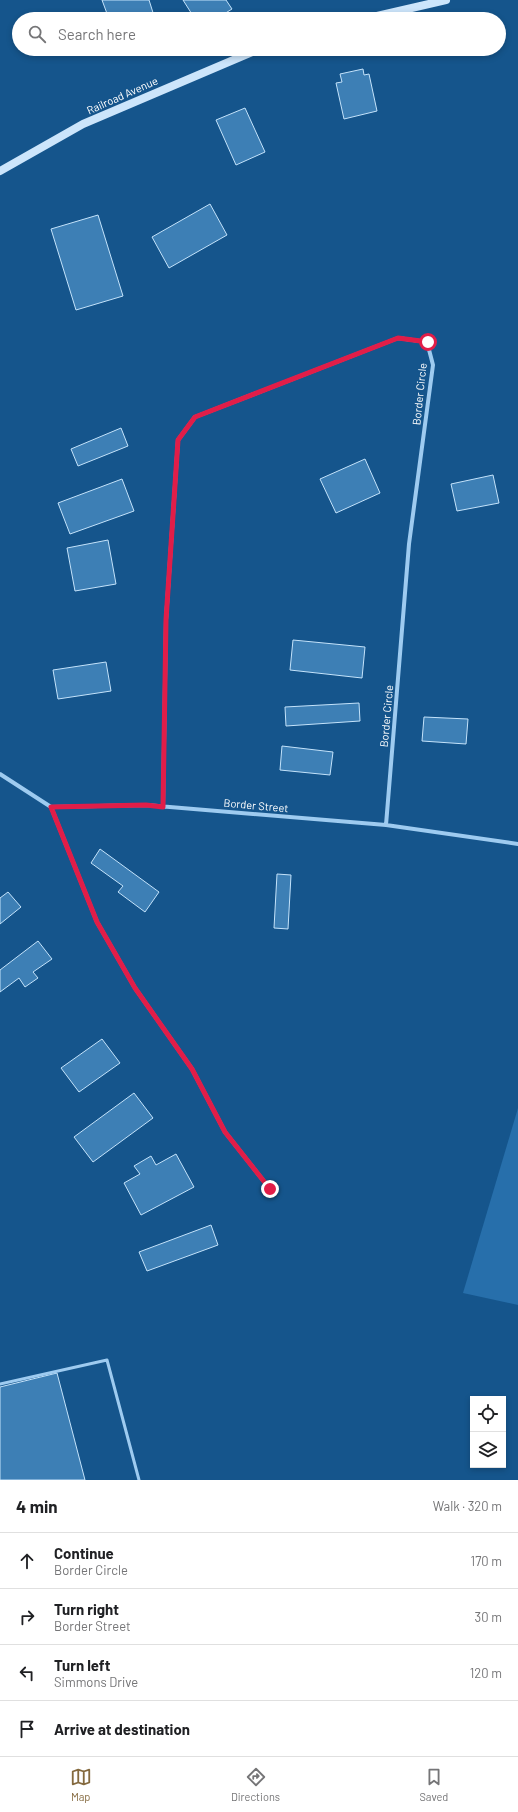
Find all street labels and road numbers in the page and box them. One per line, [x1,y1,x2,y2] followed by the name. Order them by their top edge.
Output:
[84,73,160,116] street label: Railroad Avenue
[409,362,429,426] street label: Border Circle
[377,684,395,748] street label: Border Circle
[223,796,289,814] street label: Border Street

